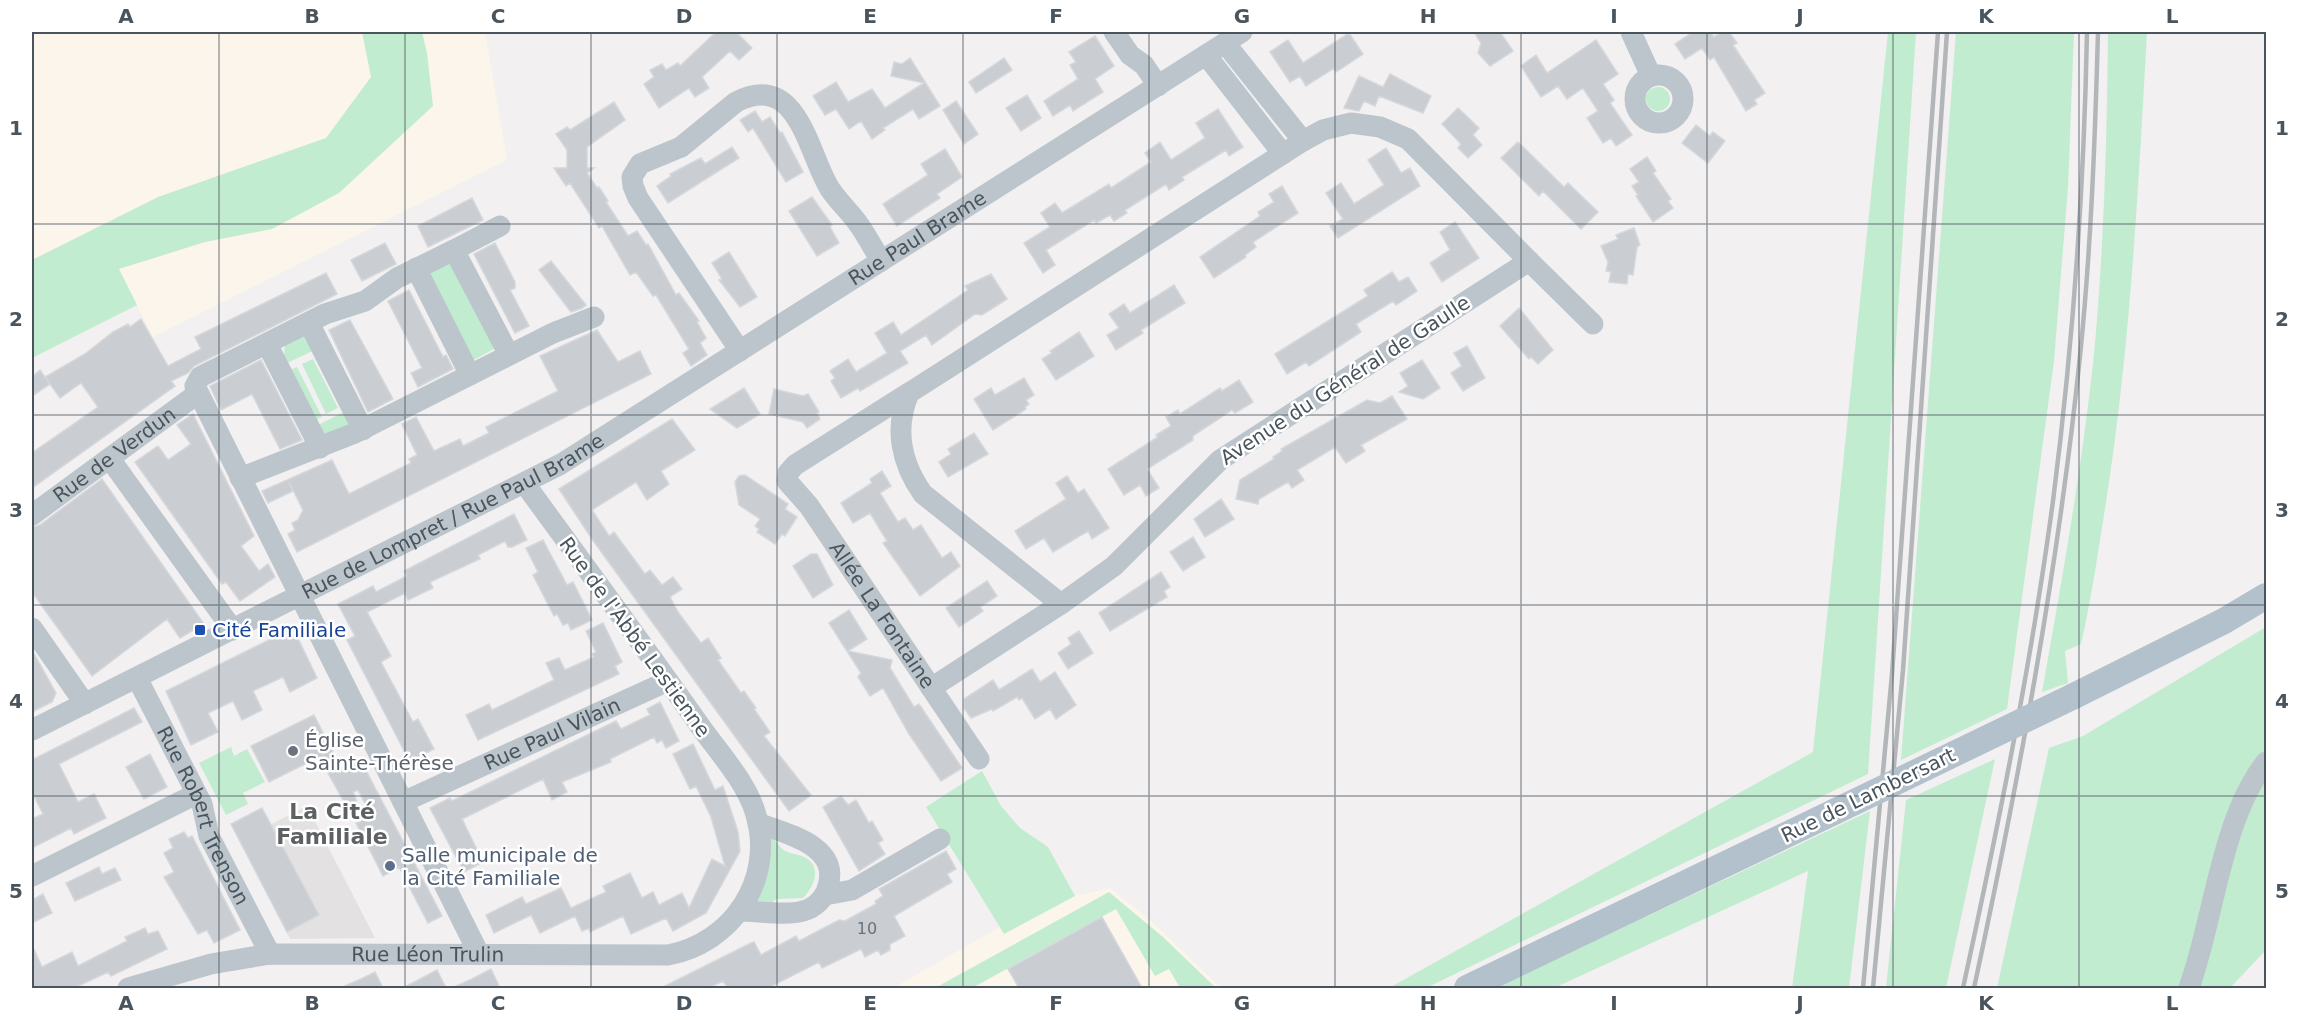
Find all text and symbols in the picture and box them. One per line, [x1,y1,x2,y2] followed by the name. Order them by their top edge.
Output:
[118,4,134,28] text: A
[304,4,320,28] text: B
[491,4,505,28] text: C
[676,4,692,28] text: D
[863,4,877,28] text: E
[1049,4,1063,28] text: F
[1234,4,1250,28] text: G
[1420,4,1436,28] text: H
[1610,4,1618,28] text: I
[1794,4,1804,28] text: J
[1978,4,1995,28] text: K
[2166,4,2179,28] text: L
[9,116,23,140] text: 1
[2275,116,2289,140] text: 1
[844,185,991,291] street label: Rue Paul Brame
[1216,290,1474,470] street label: Avenue du Général de Gaulle
[9,307,23,331] text: 2
[2275,307,2289,331] text: 2
[48,402,180,508] street label: Rue de Verdun
[298,428,608,604] street label: Rue de Lompret / Rue Paul Brame
[9,498,23,522] text: 3
[2275,498,2289,522] text: 3
[554,532,716,742] street label: Rue de l'Abbé Lestienne
[824,537,940,693] street label: Allée La Fontaine
[212,618,346,642] place label: Cité Familiale
[193,623,207,637] marker: Cité Familiale
[9,689,23,713] text: 4
[2275,689,2289,713] text: 4
[480,692,624,775] street label: Rue Paul Vilain
[152,722,254,909] street label: Rue Robert Trenson
[305,728,454,775] place label: Église Sainte-Thérèse
[1777,742,1959,848] street label: Rue de Lambersart
[286,744,300,758] marker: Église Sainte-Thérèse
[276,799,388,849] district label: La Cité Familiale
[402,843,598,890] place label: Salle municipale de la Cité Familiale
[383,859,397,873] marker: Salle municipale de la Cité Familiale
[9,879,23,903] text: 5
[2275,879,2289,903] text: 5
[857,919,877,938] house number: 10
[351,942,504,967] street label: Rue Léon Trulin
[118,991,134,1015] text: A
[304,991,320,1015] text: B
[491,991,505,1015] text: C
[676,991,692,1015] text: D
[863,991,877,1015] text: E
[1049,991,1063,1015] text: F
[1234,991,1250,1015] text: G
[1420,991,1436,1015] text: H
[1610,991,1618,1015] text: I
[1794,991,1804,1015] text: J
[1978,991,1995,1015] text: K
[2166,991,2179,1015] text: L

